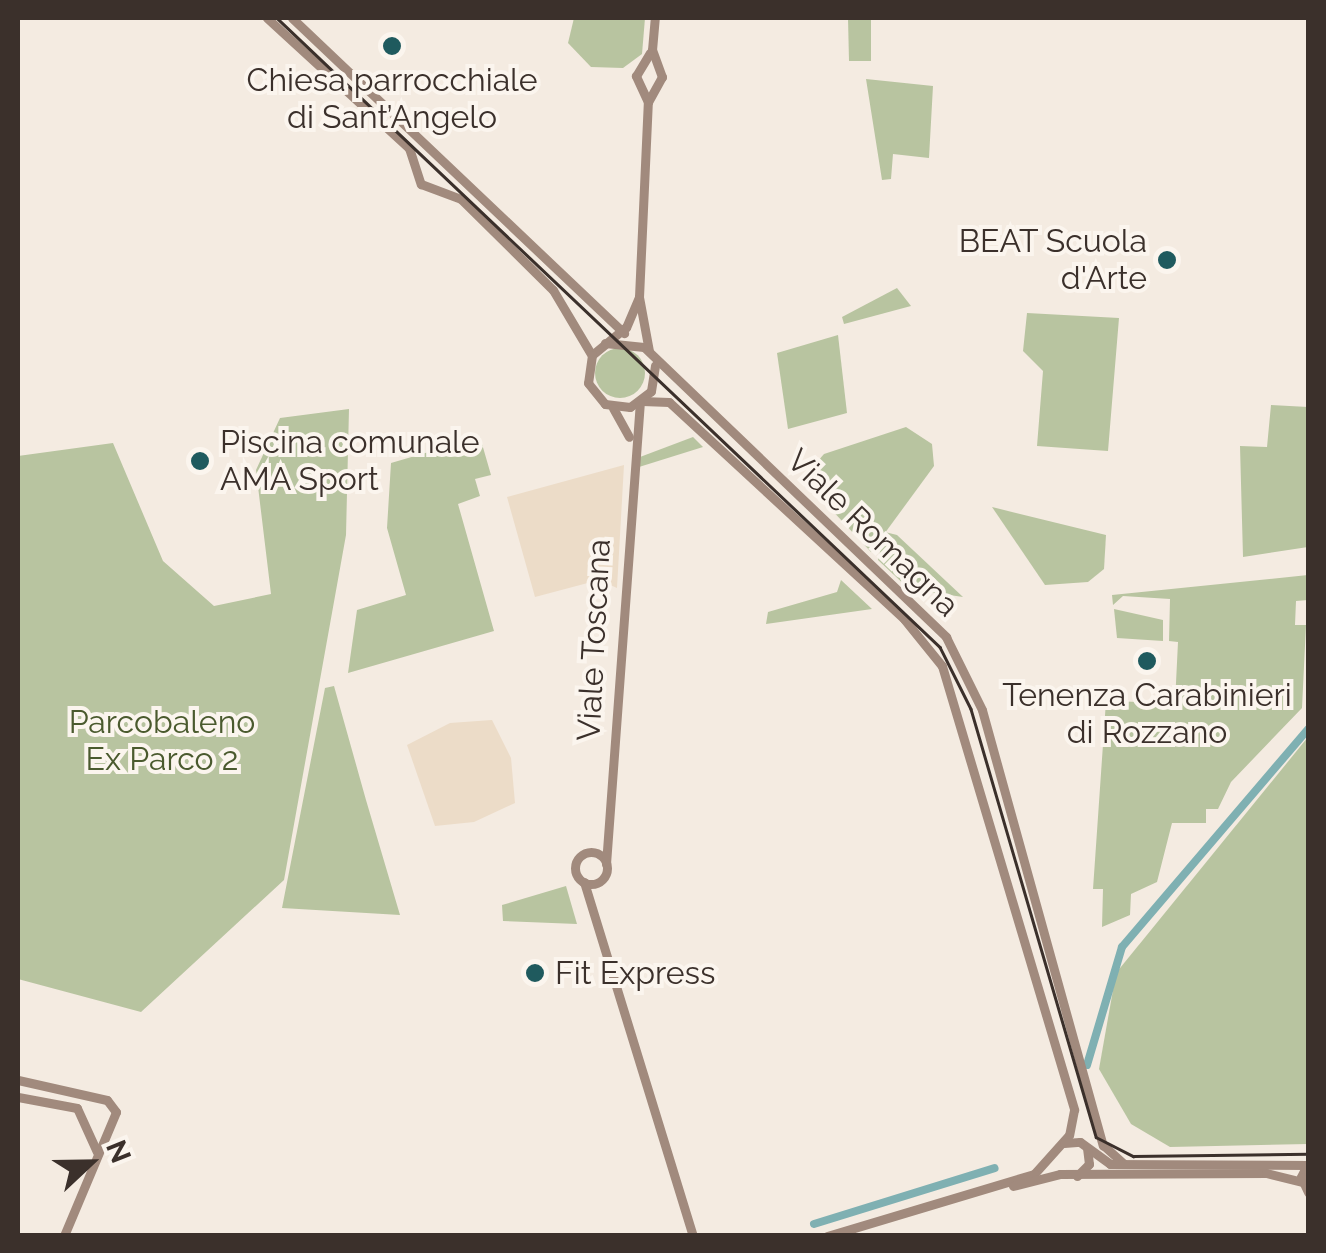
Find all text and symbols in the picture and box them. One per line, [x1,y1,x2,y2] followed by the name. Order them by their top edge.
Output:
[381,35,403,57] marker: Chiesa parrocchiale di Sant’Angelo
[246,62,538,137] place label: Chiesa parrocchiale di Sant’Angelo
[958,223,1147,298] place label: BEAT Scuola d'Arte
[1156,249,1178,271] marker: BEAT Scuola d'Arte
[220,424,480,499] place label: Piscina comunale AMA Sport
[779,441,967,625] street label: Viale Romagna
[189,450,211,472] marker: Piscina comunale AMA Sport
[570,537,618,743] street label: Viale Toscana
[1136,650,1158,672] marker: Tenenza Carabinieri di Rozzano
[1002,677,1292,752] place label: Tenenza Carabinieri di Rozzano
[69,704,255,779] park label: Parcobaleno Ex Parco 2
[555,954,715,992] place label: Fit Express
[524,962,546,984] marker: Fit Express
[40,1113,140,1213] north arrow
[99,1135,138,1168] text: N

